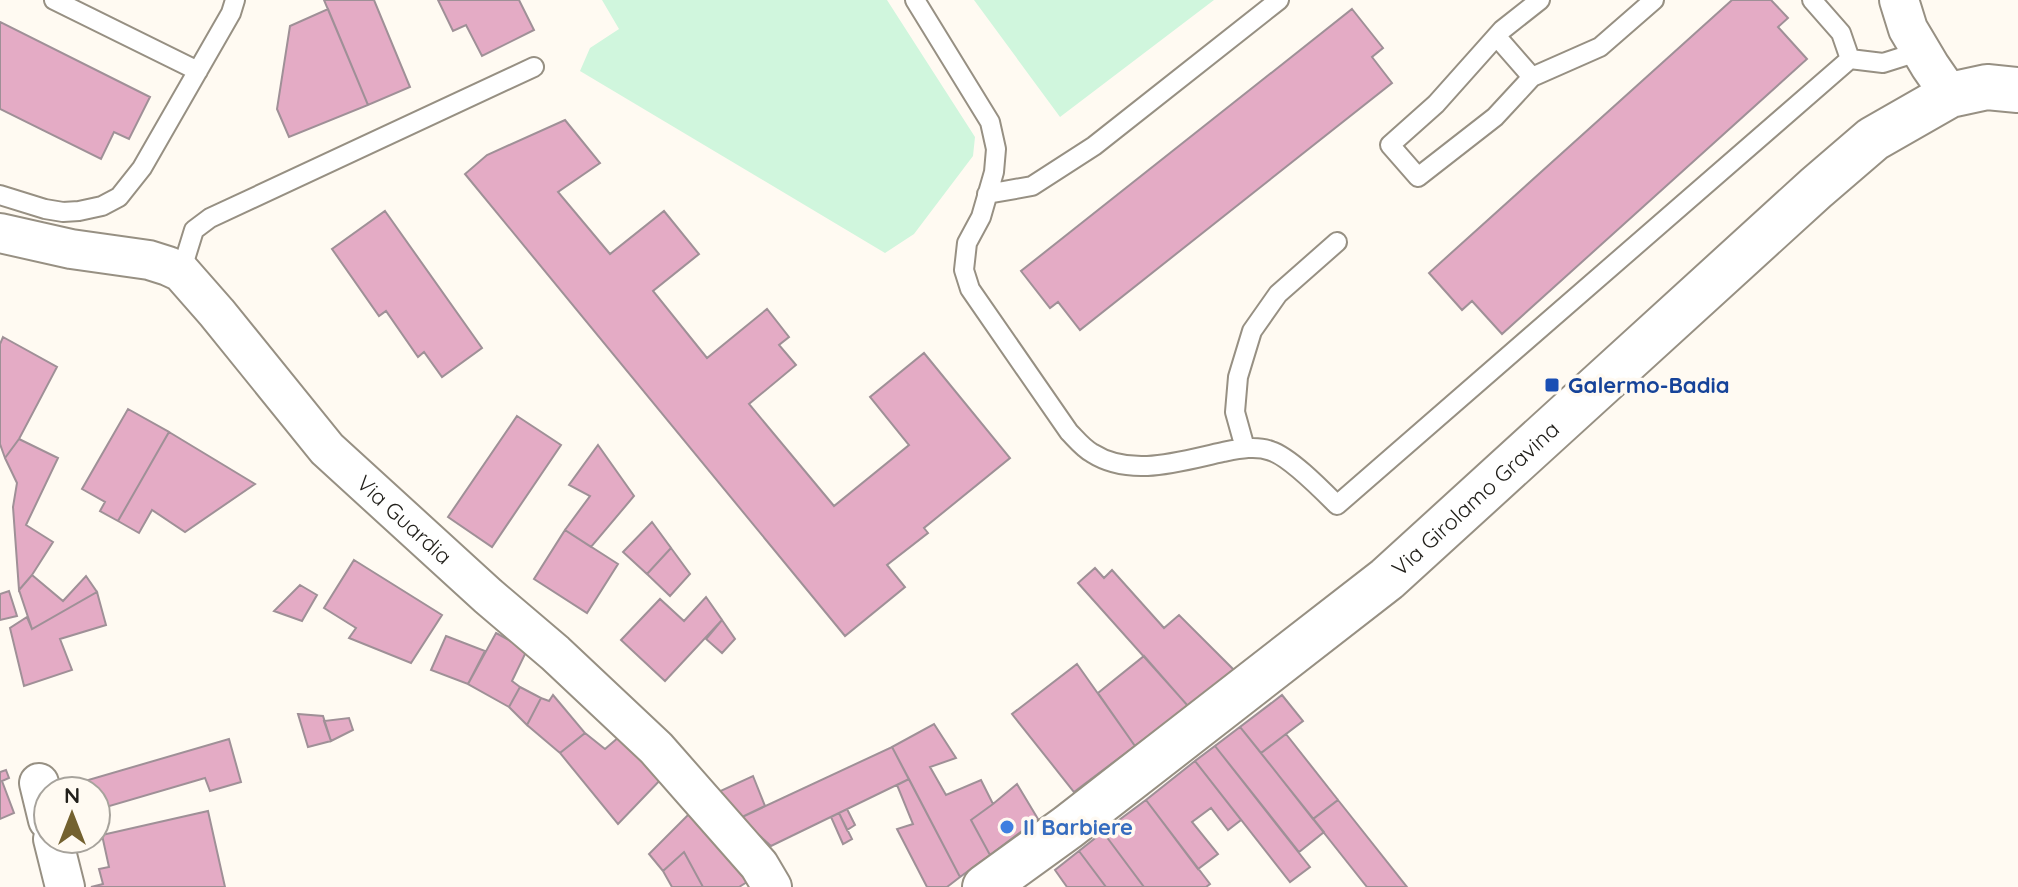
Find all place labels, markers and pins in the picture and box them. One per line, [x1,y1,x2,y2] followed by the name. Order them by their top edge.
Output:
[1568,371,1729,399] place label: Galermo-Badia
[1543,376,1561,394] marker: Galermo-Badia
[1023,813,1133,841] place label: Il Barbiere
[998,818,1016,836] marker: Il Barbiere

